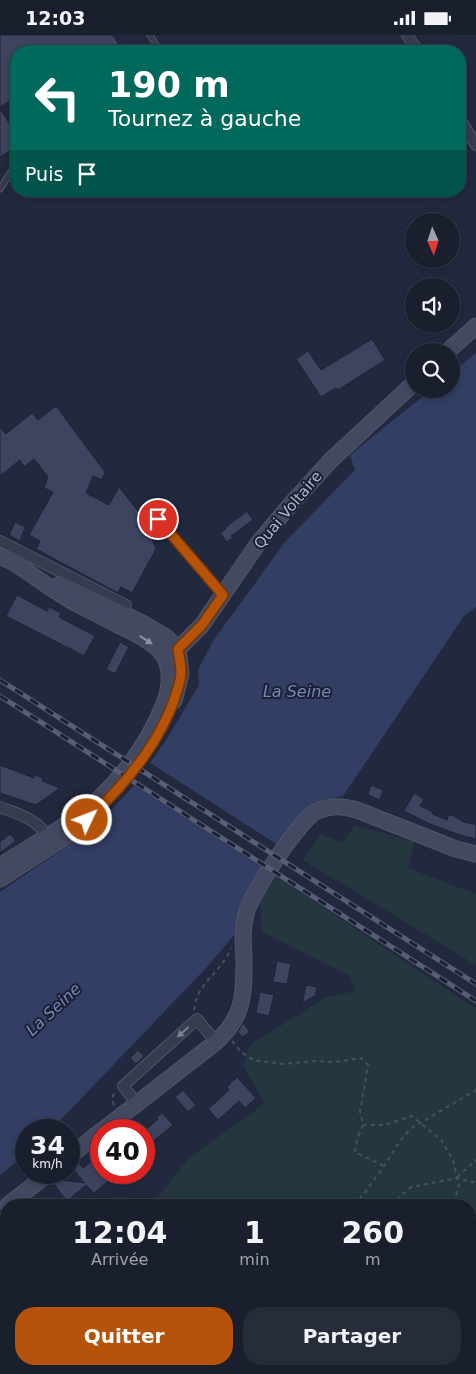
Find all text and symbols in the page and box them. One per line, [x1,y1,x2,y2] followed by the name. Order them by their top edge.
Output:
[25,7,85,29] text: 12:03
[25,65,90,130] icon: left
[108,65,230,105] text: 190 m
[108,106,301,131] text: Tournez à gauche
[73,160,101,188] icon: arrive
[25,163,63,185] text: Puis
[405,213,460,267] north arrow
[405,213,460,398] map controls
[405,278,460,333] button: sound
[405,343,460,398] button: search
[250,467,326,553] street label: Quai Voltaire
[137,498,179,540] pin
[144,505,172,533] icon: arrive
[139,635,153,645] one-way arrow
[263,682,331,701] water label: La Seine
[60,793,112,845] position arrow
[22,979,85,1040] water label: La Seine
[177,1026,189,1038] one-way arrow
[90,1119,155,1184] speed limit sign: 40
[30,1131,65,1160] text: 34
[32,1157,63,1171] text: km/h
[72,1215,167,1250] text: 12:04
[244,1215,265,1250] text: 1
[341,1215,404,1250] text: 260
[91,1250,148,1269] text: Arrivée
[239,1250,270,1269] text: min
[365,1250,381,1269] text: m
[15,1307,233,1365] button: Quitter
[243,1307,461,1365] button: Partager

